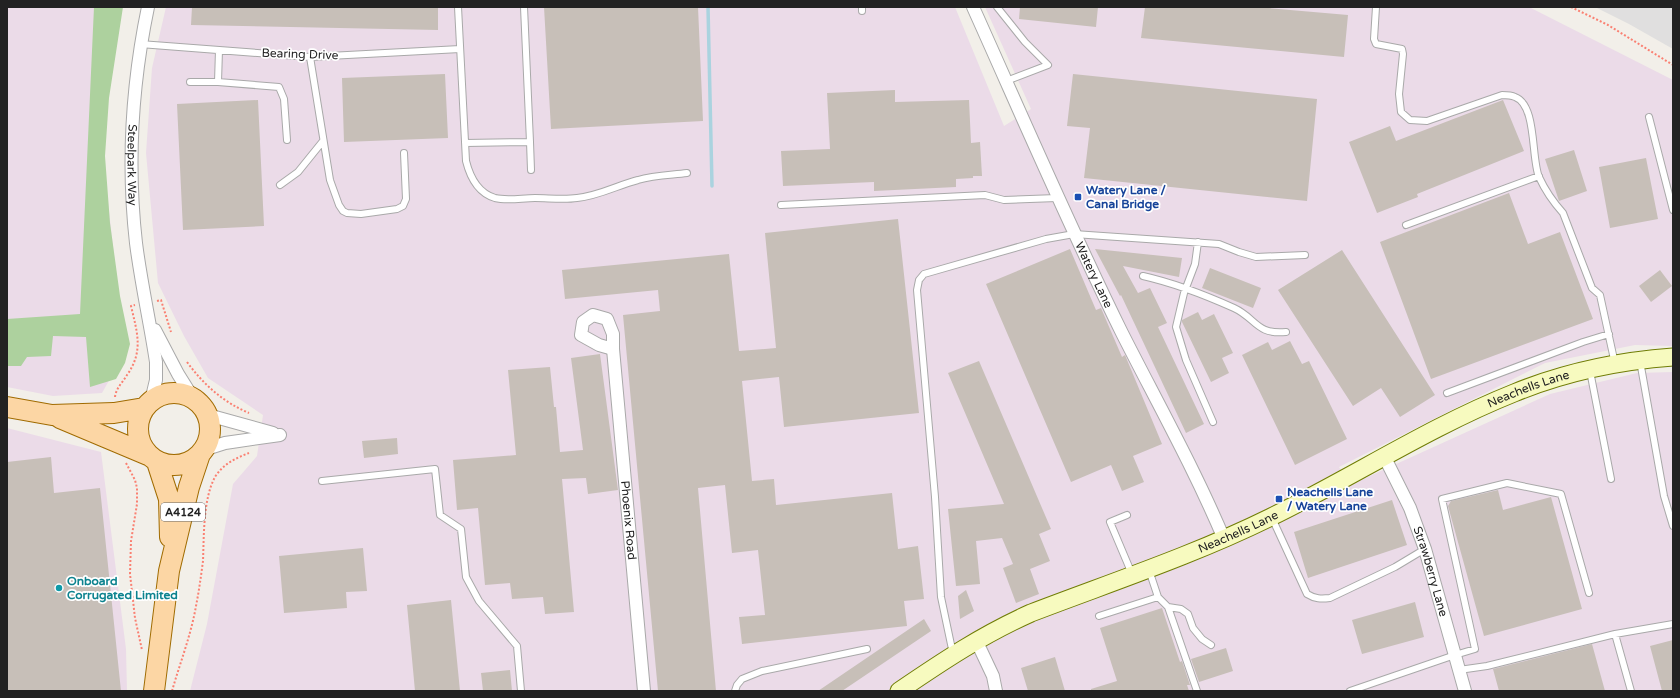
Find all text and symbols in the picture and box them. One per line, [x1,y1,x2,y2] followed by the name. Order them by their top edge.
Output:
[261,46,339,62] street label: Bearing Drive
[125,124,140,207] street label: Steelpark Way
[1086,183,1166,212] place label: Watery Lane / Canal Bridge
[1073,192,1083,202] marker: Watery Lane / Canal Bridge
[1072,240,1116,310] street label: Watery Lane
[1485,368,1571,410] street label: Neachells Lane
[618,480,639,561] street label: Phoenix Road
[1287,485,1373,514] place label: Neachells Lane / Watery Lane
[1274,494,1284,504] marker: Neachells Lane / Watery Lane
[161,503,205,521] road number: A4124
[1196,508,1281,556] street label: Neachells Lane
[1410,525,1451,618] street label: Strawberry Lane
[67,574,178,603] place label: Onboard Corrugated Limited
[54,583,64,593] marker: Onboard Corrugated Limited

